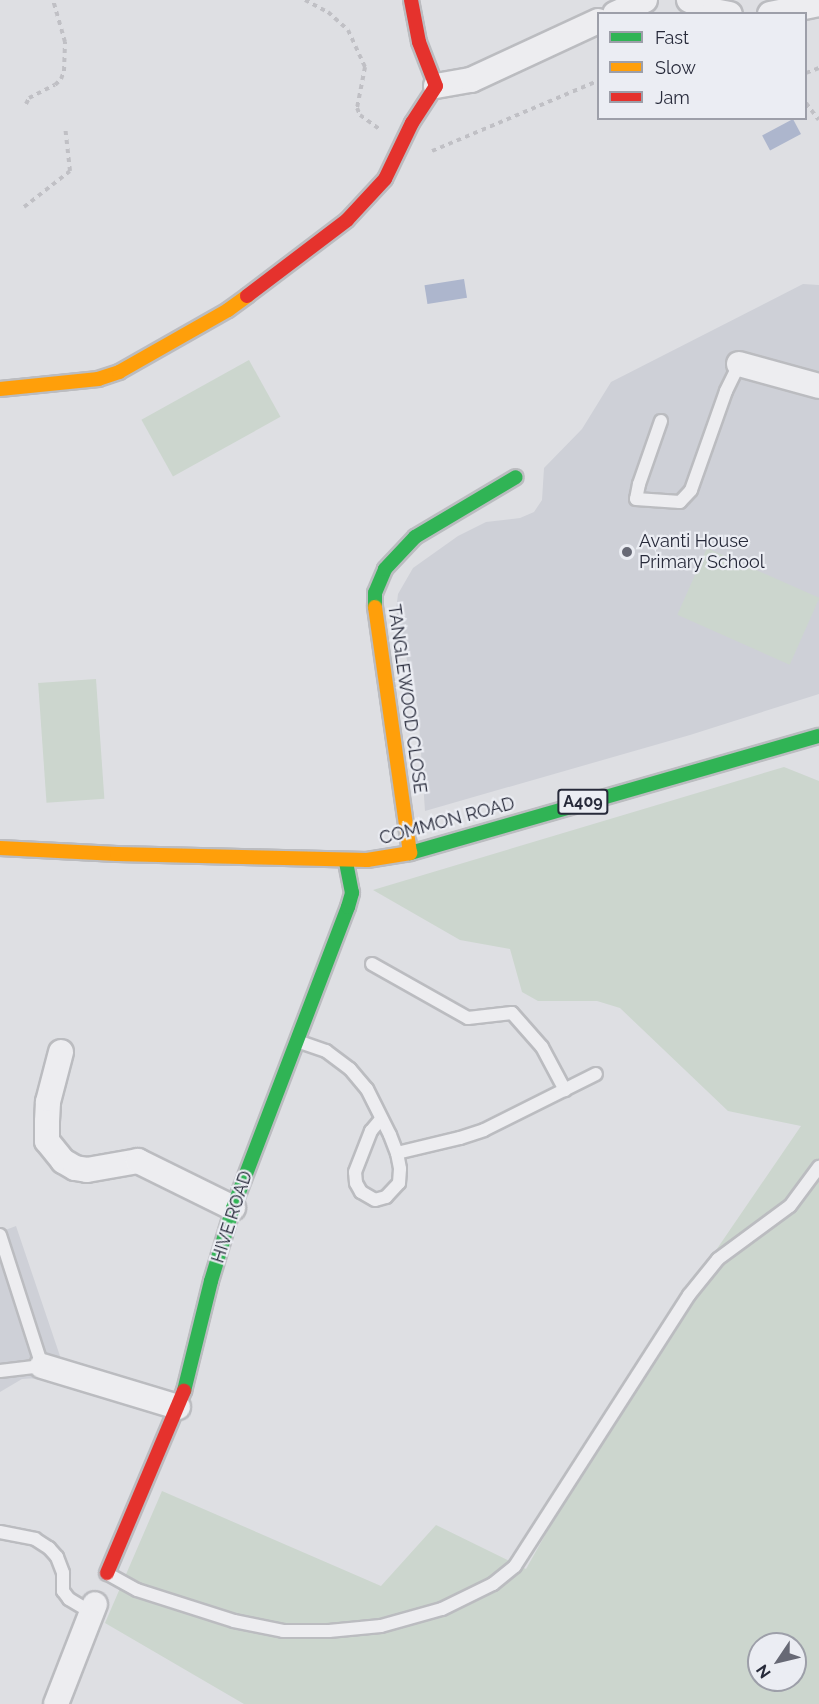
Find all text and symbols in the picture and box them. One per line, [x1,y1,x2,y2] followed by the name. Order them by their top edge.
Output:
[597,12,807,120] legend
[655,27,689,48] text: Fast
[655,57,696,78] text: Slow
[655,87,690,108] text: Jam
[639,531,765,574] place label: Avanti House Primary School
[620,545,634,559] marker: Avanti House Primary School
[383,603,431,795] street label: TANGLEWOOD CLOSE
[556,789,610,815] road number: A409
[377,793,517,849] street label: COMMON ROAD
[207,1168,257,1266] street label: HIVE ROAD
[747,1632,807,1692] north arrow
[752,1661,775,1682] text: N

